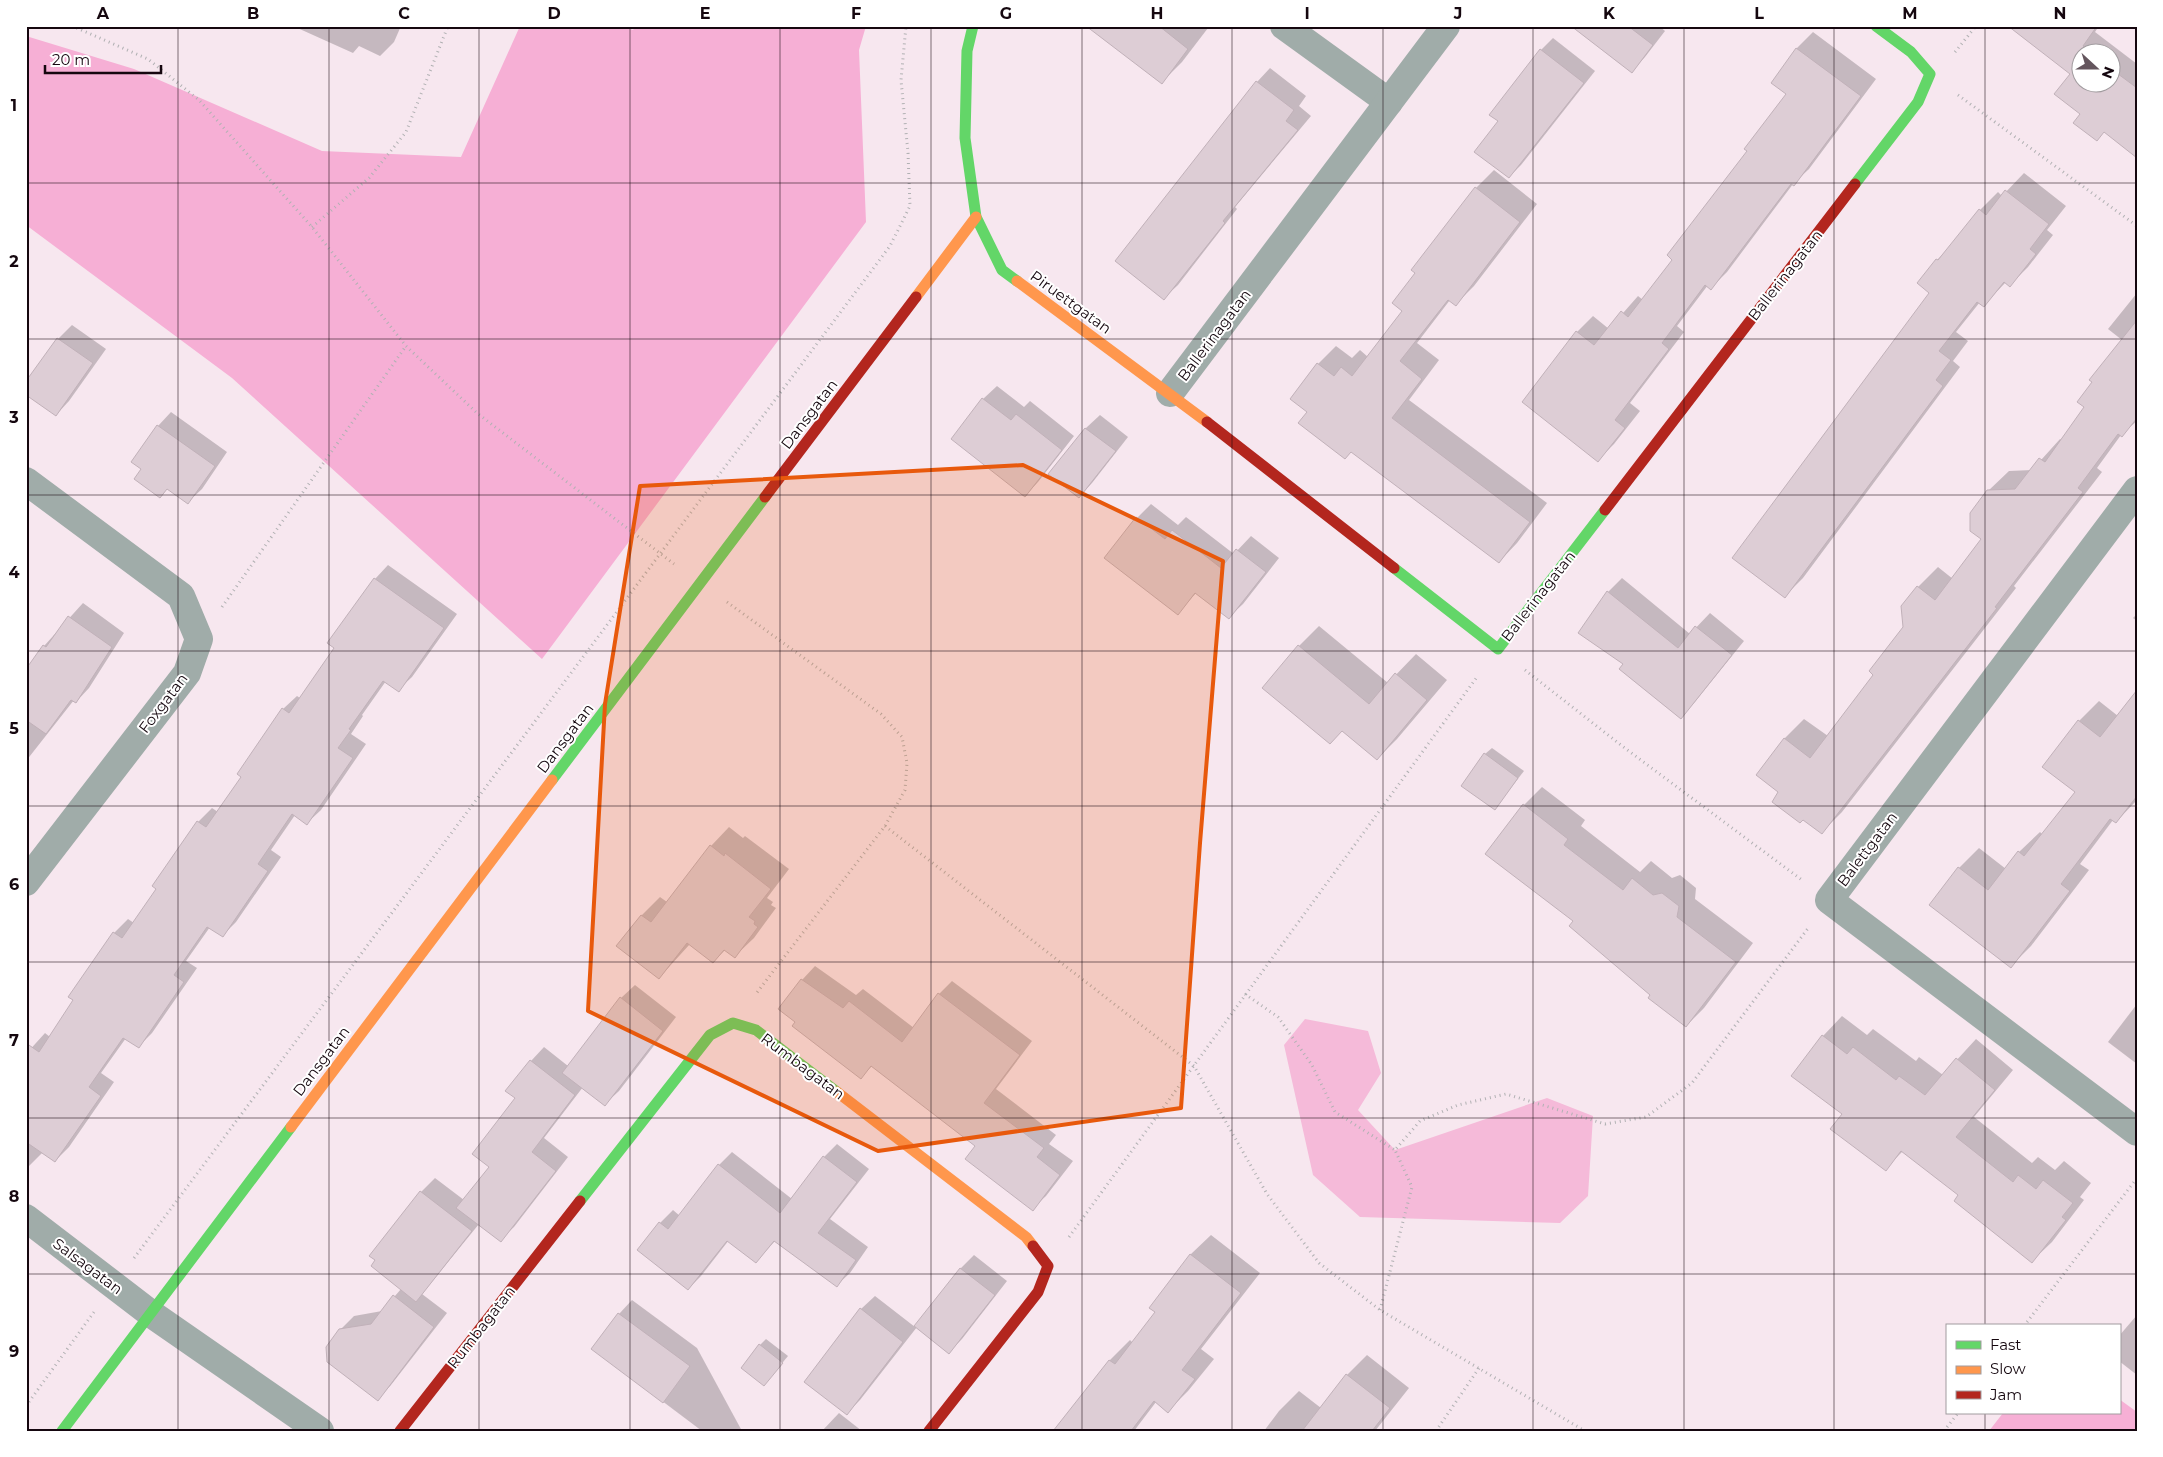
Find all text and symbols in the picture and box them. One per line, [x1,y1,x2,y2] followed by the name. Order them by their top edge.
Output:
[96,4,110,23] text: A
[247,4,259,23] text: B
[398,4,410,23] text: C
[547,4,561,23] text: D
[700,4,710,23] text: E
[851,4,861,23] text: F
[1000,4,1012,23] text: G
[1151,4,1163,23] text: H
[1304,4,1310,23] text: I
[1453,4,1462,23] text: J
[1603,4,1616,23] text: K
[1754,4,1764,23] text: L
[1902,4,1918,23] text: M
[2054,4,2066,23] text: N
[45,42,161,74] scale bar
[2070,42,2120,92] north arrow
[52,50,90,69] text: 20 m
[2098,64,2119,81] text: N
[11,96,17,115] text: 1
[1744,226,1826,324] street label: Ballerinagatan
[9,252,19,271] text: 2
[1027,266,1115,338] street label: Piruettgatan
[1173,285,1255,385] street label: Ballerinagatan
[777,375,841,453] street label: Dansgatan
[8,408,19,427] text: 3
[1497,547,1579,645] street label: Ballerinagatan
[8,563,20,582] text: 4
[134,669,192,737] street label: Foxgatan
[533,699,597,777] street label: Dansgatan
[9,719,19,738] text: 5
[1833,808,1901,890] street label: Balettgatan
[9,875,19,894] text: 6
[289,1022,353,1100] street label: Dansgatan
[757,1028,849,1104] street label: Rumbagatan
[9,1031,19,1050] text: 7
[9,1187,19,1206] text: 8
[49,1234,127,1298] street label: Salsagatan
[443,1282,519,1372] street label: Rumbagatan
[1946,1324,2120,1414] legend
[1990,1335,2021,1354] text: Fast
[9,1342,19,1361] text: 9
[1990,1359,2026,1378] text: Slow
[1989,1385,2022,1404] text: Jam

